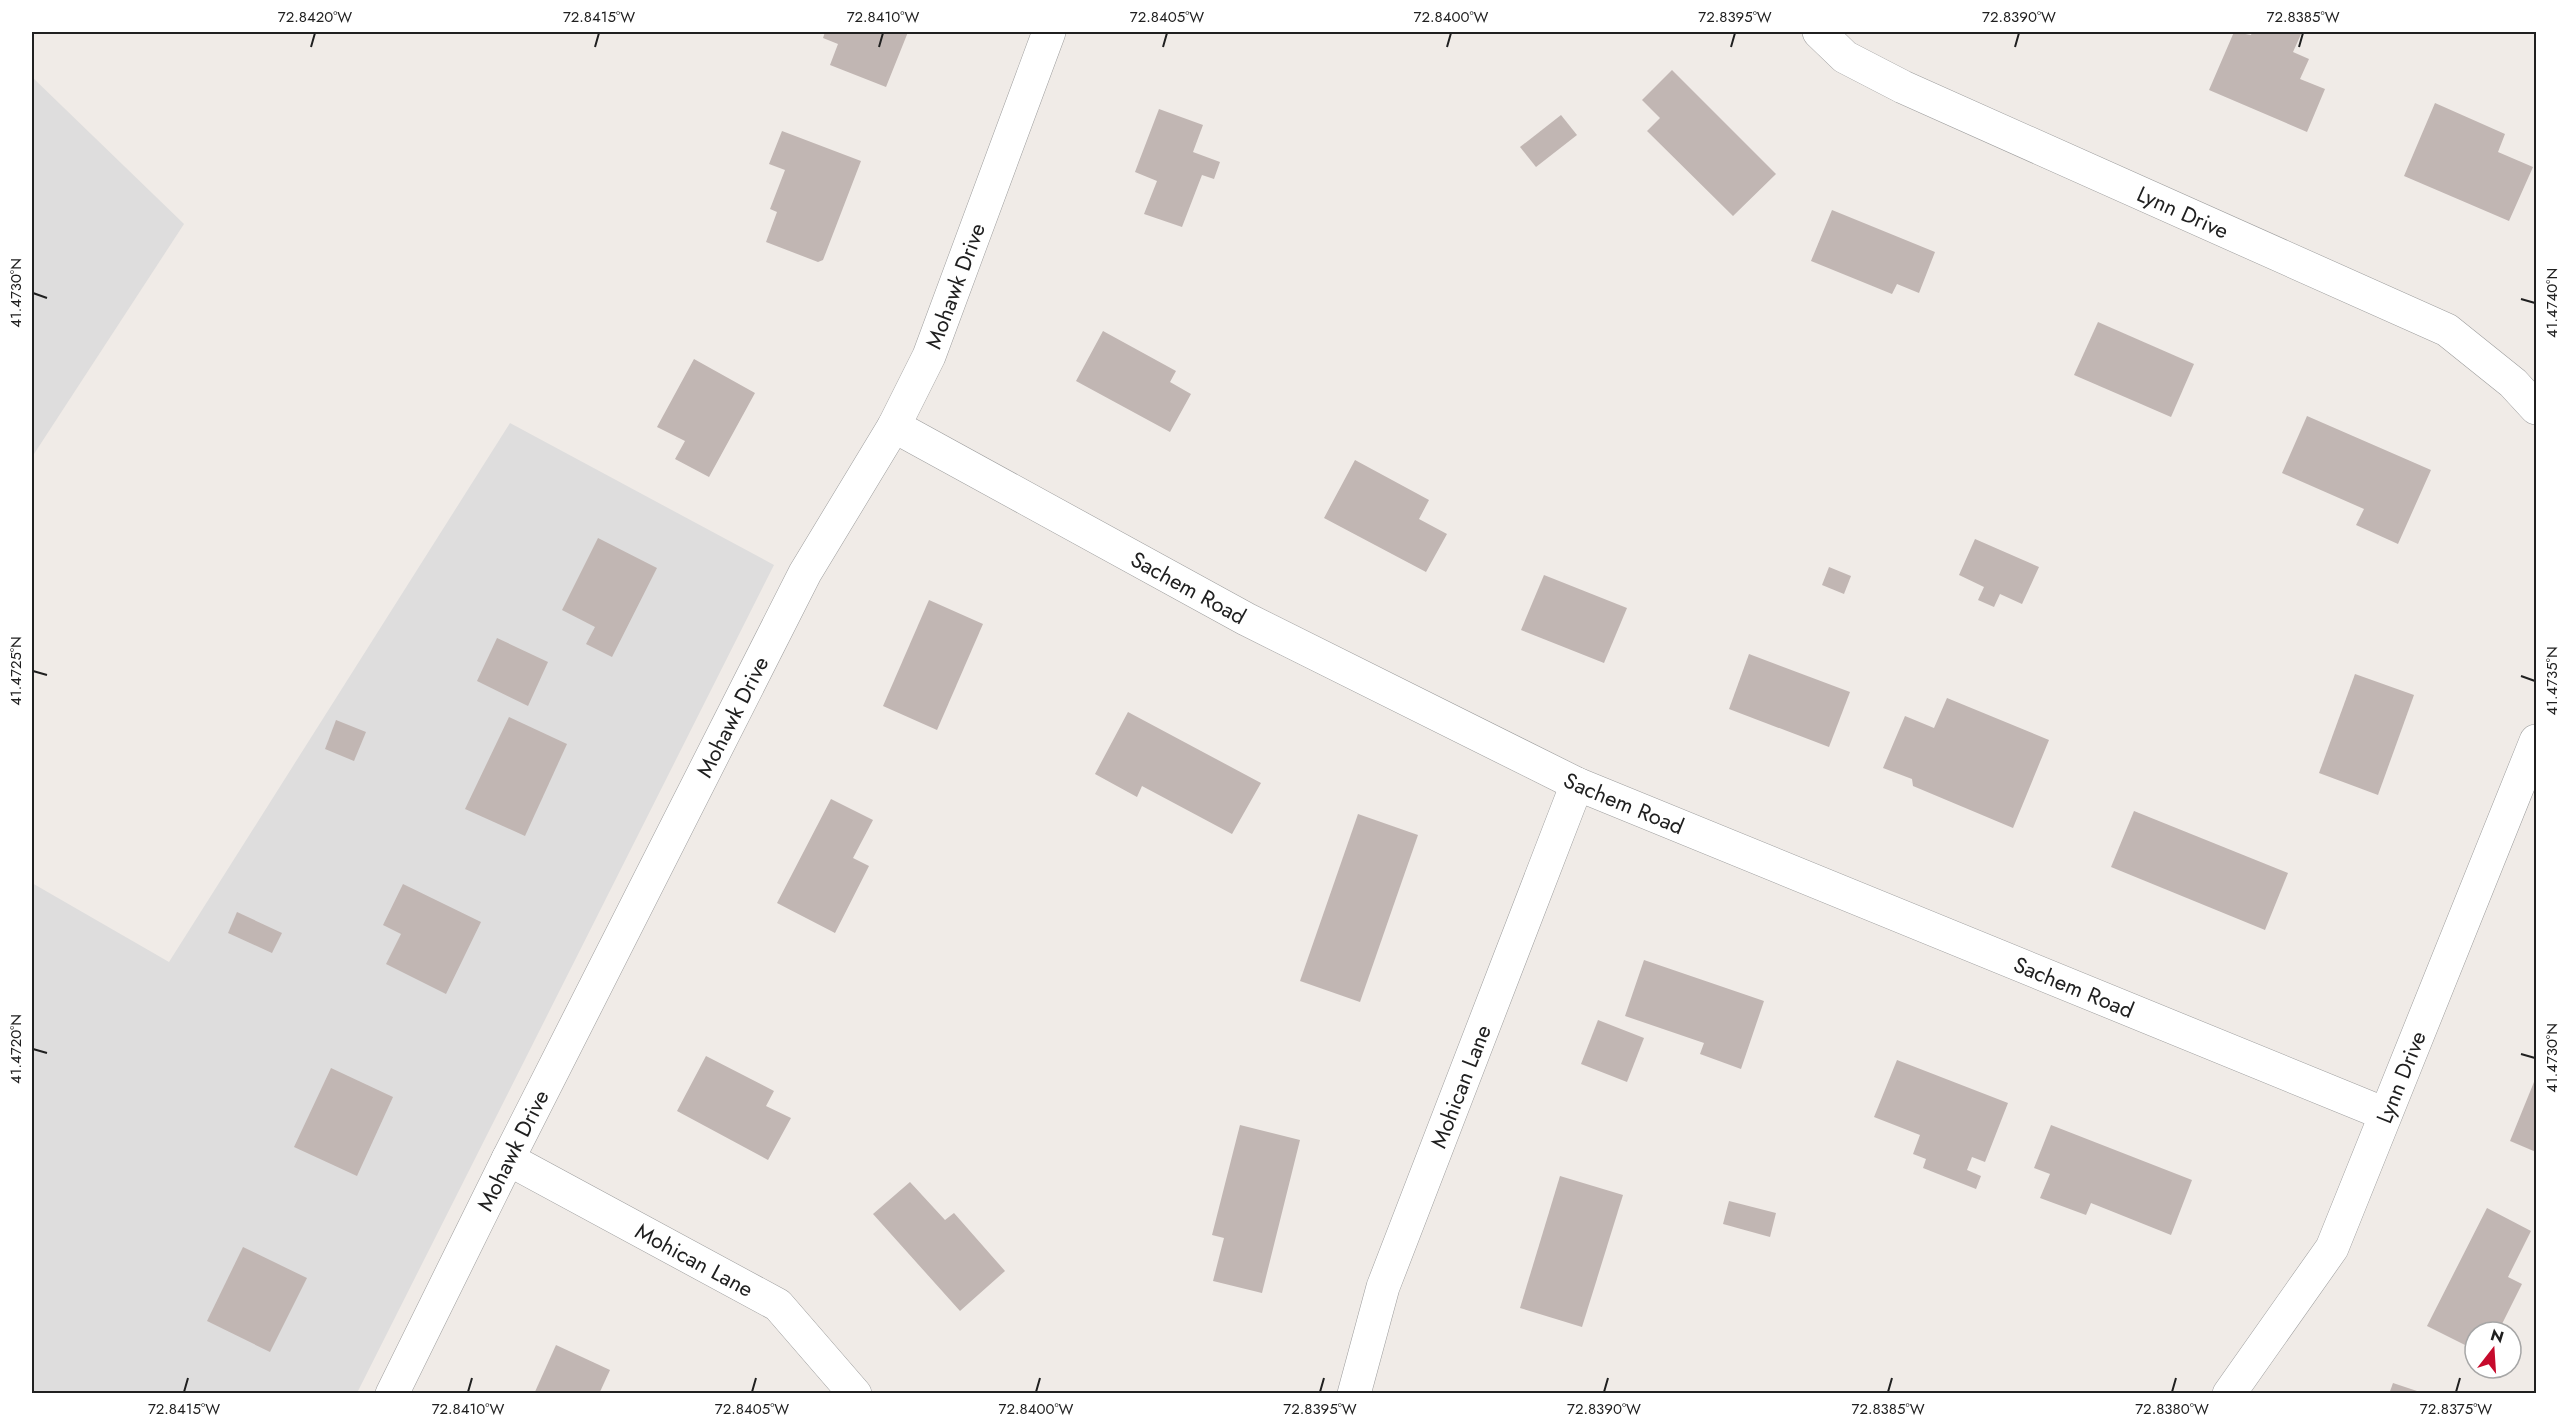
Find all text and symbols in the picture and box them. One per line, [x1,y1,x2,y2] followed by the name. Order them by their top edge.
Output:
[278,6,352,28] text: 72.8420°W
[563,6,635,28] text: 72.8415°W
[847,6,919,28] text: 72.8410°W
[1130,6,1204,28] text: 72.8405°W
[1414,6,1489,28] text: 72.8400°W
[1698,6,1772,28] text: 72.8395°W
[1982,6,2056,28] text: 72.8390°W
[2267,6,2340,28] text: 72.8385°W
[2132,178,2234,246] street label: Lynn Drive
[917,218,993,353] street label: Mohawk Drive
[5,258,27,328] text: 41.4730°N
[2541,268,2563,338] text: 41.4740°N
[1125,543,1252,632] street label: Sachem Road
[5,636,27,706] text: 41.4725°N
[2541,646,2563,716] text: 41.4735°N
[688,650,776,783] street label: Mohawk Drive
[1558,764,1689,842] street label: Sachem Road
[2009,948,2139,1026] street label: Sachem Road
[5,1014,27,1084] text: 41.4720°N
[1422,1020,1499,1153] street label: Mohican Lane
[2541,1023,2563,1093] text: 41.4730°N
[2368,1026,2434,1128] street label: Lynn Drive
[469,1084,557,1216] street label: Mohawk Drive
[630,1215,759,1305] street label: Mohican Lane
[2463,1320,2523,1380] north arrow
[2488,1323,2507,1349] text: N
[148,1398,220,1420] text: 72.8415°W
[432,1398,504,1420] text: 72.8410°W
[715,1398,789,1420] text: 72.8405°W
[999,1398,1074,1420] text: 72.8400°W
[1283,1398,1357,1420] text: 72.8395°W
[1567,1398,1641,1420] text: 72.8390°W
[1852,1398,1925,1420] text: 72.8385°W
[2135,1398,2209,1420] text: 72.8380°W
[2420,1398,2492,1420] text: 72.8375°W

